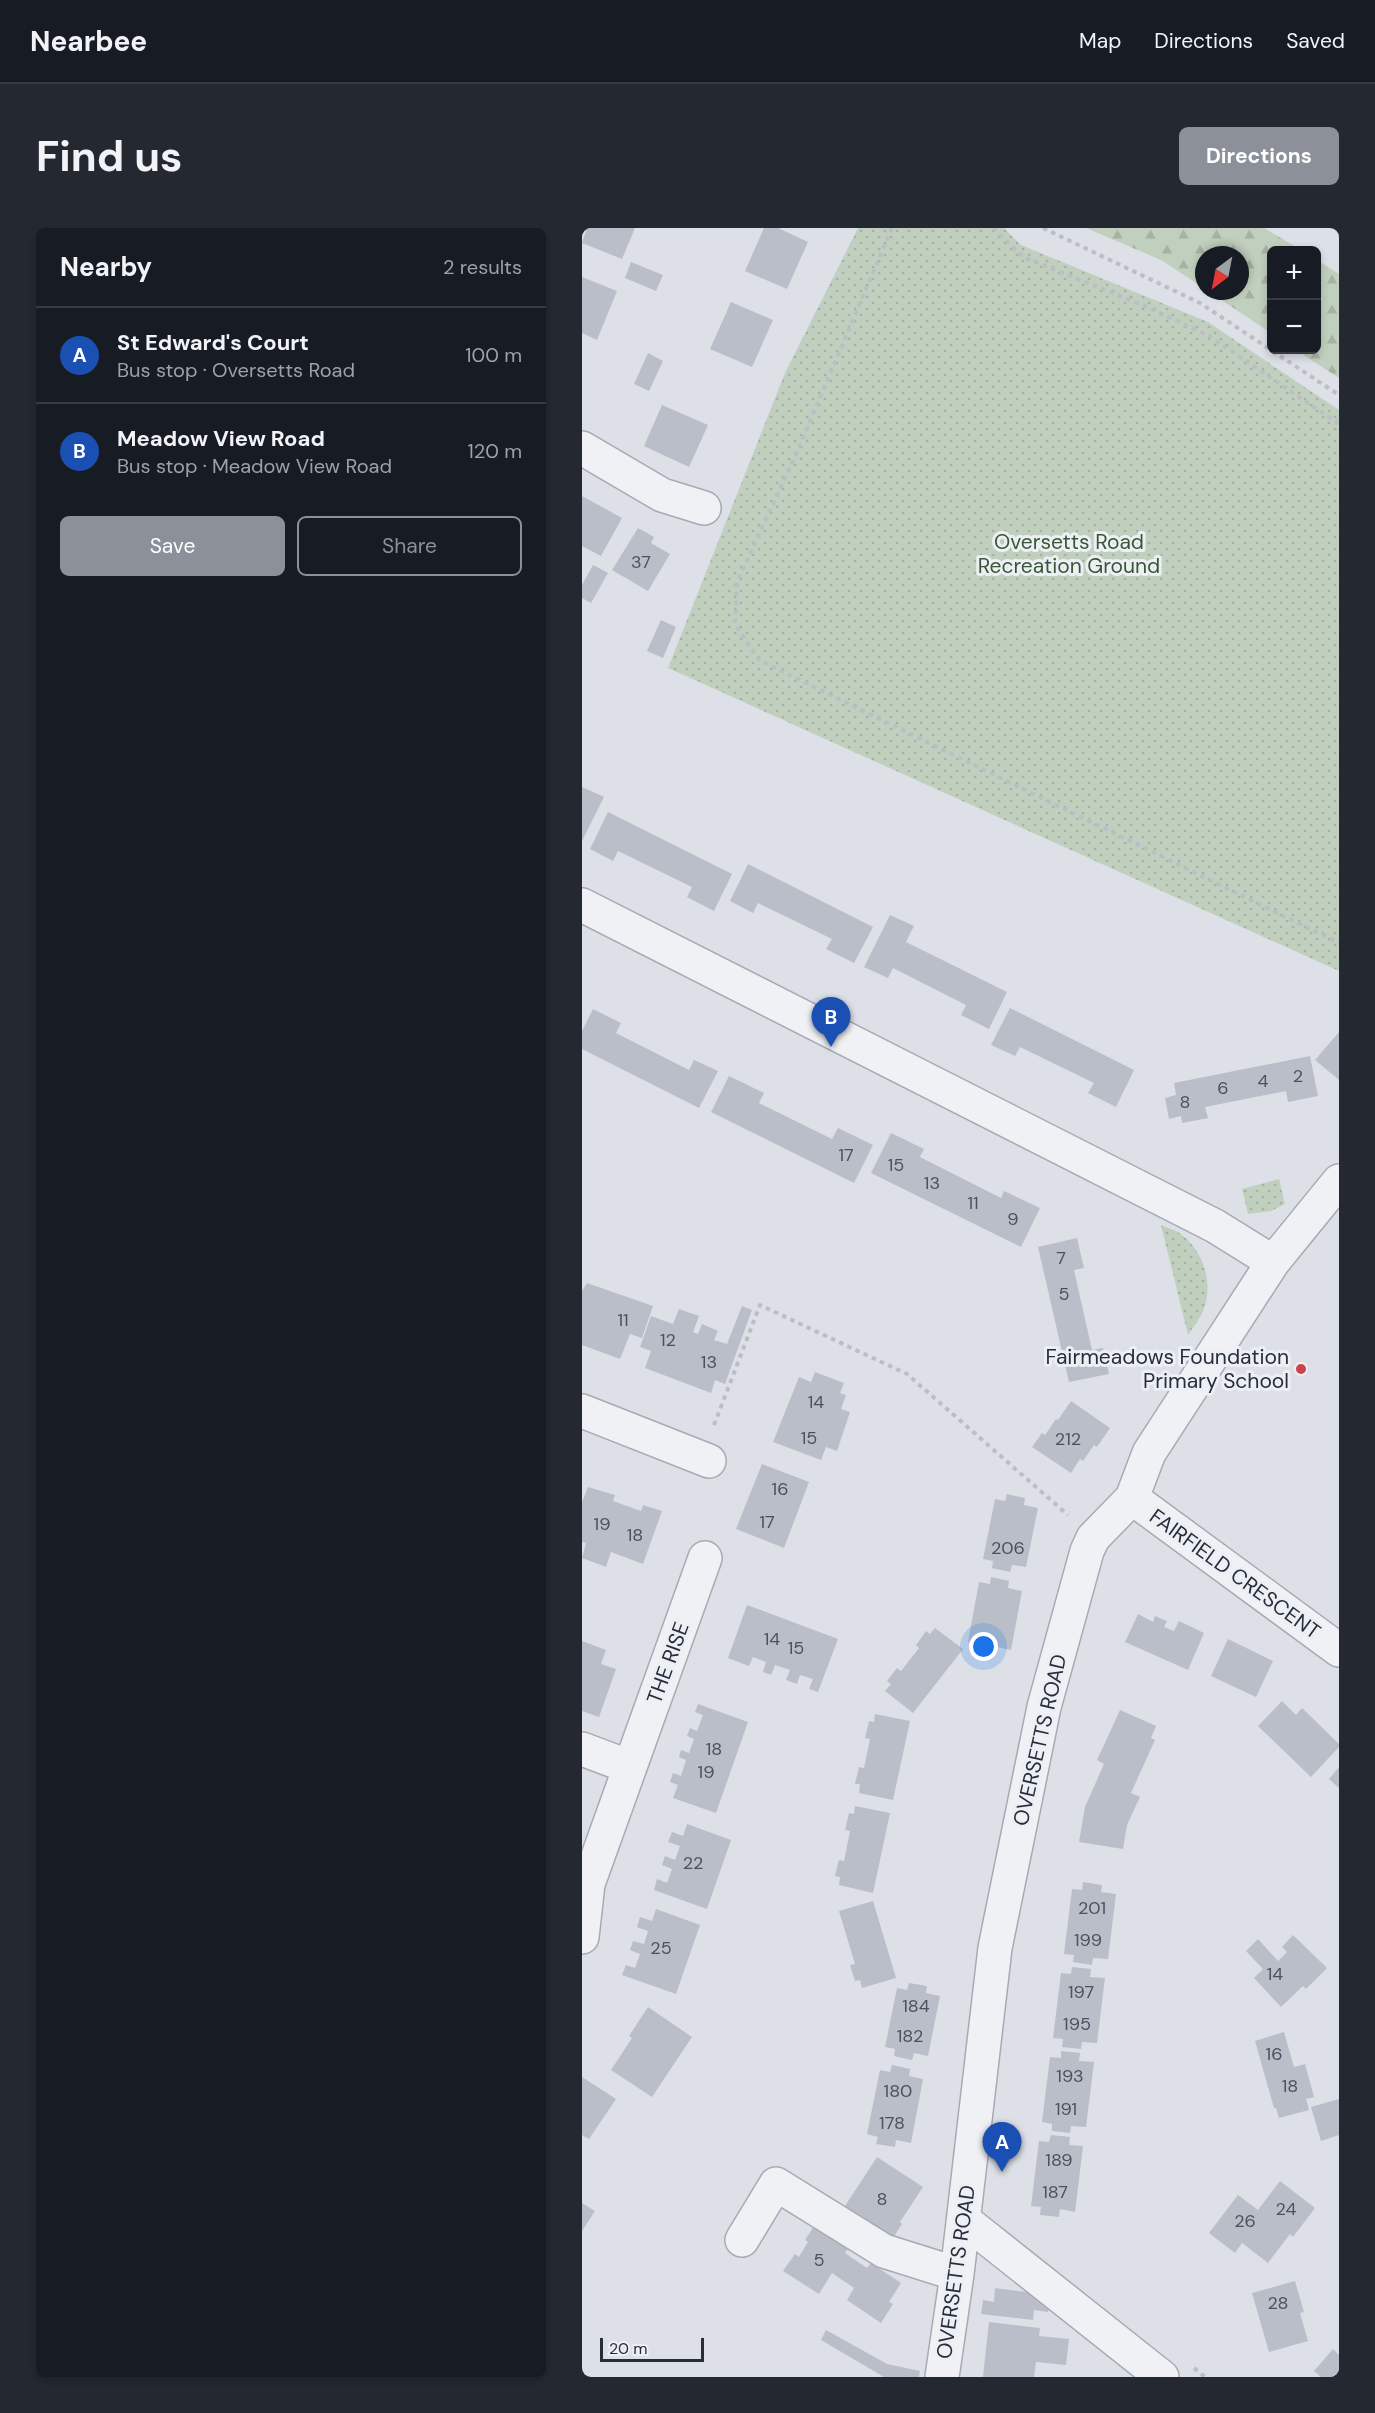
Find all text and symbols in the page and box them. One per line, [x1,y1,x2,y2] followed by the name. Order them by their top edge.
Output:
[30,23,147,60] text: Nearbee
[1079,27,1121,55] text: Map
[1154,27,1253,55] text: Directions
[1286,27,1345,55] text: Saved
[1179,127,1339,185] button: Directions
[36,129,182,184] text: Find us
[1195,246,1249,300] north arrow
[1267,246,1321,354] map controls
[1267,246,1321,300] button: +
[60,250,152,284] text: Nearby
[443,254,522,280] text: 2 results
[1267,300,1321,354] button: −
[117,328,309,357] text: St Edward's Court
[72,342,87,368] text: A
[465,342,522,368] text: 100 m
[117,357,355,383] text: Bus stop · Oversetts Road
[117,424,325,453] text: Meadow View Road
[73,438,86,464] text: B
[468,438,522,464] text: 120 m
[117,453,392,479] text: Bus stop · Meadow View Road
[60,516,285,576] button: Save
[297,516,522,576] button: Share
[978,528,1160,580] park label: Oversetts Road Recreation Ground
[631,550,651,574] house number: 37
[812,998,850,1047] pin: B
[1293,1064,1303,1088] house number: 2
[1258,1069,1269,1093] house number: 4
[1217,1076,1229,1100] house number: 6
[1180,1090,1190,1114] house number: 8
[838,1143,854,1167] house number: 17
[888,1153,904,1177] house number: 15
[924,1171,940,1195] house number: 13
[967,1191,979,1215] house number: 11
[1007,1207,1019,1231] house number: 9
[1056,1246,1066,1270] house number: 7
[1059,1282,1069,1306] house number: 5
[617,1308,629,1332] house number: 11
[660,1328,676,1352] house number: 12
[1045,1343,1289,1395] place label: Fairmeadows Foundation Primary School
[701,1350,717,1374] house number: 13
[1294,1362,1308,1376] marker: Fairmeadows Foundation Primary School
[808,1390,824,1414] house number: 14
[801,1426,817,1450] house number: 15
[1055,1427,1081,1451] house number: 212
[772,1477,788,1501] house number: 16
[1144,1502,1326,1646] street label: FAIRFIELD CRESCENT
[759,1510,775,1534] house number: 17
[594,1512,610,1536] house number: 19
[627,1523,643,1547] house number: 18
[991,1536,1025,1560] house number: 206
[640,1618,696,1708] street label: THE RISE
[764,1627,780,1651] house number: 14
[969,1632,998,1661] your location
[788,1636,804,1660] house number: 15
[1007,1652,1073,1828] street label: OVERSETTS ROAD
[706,1737,722,1761] house number: 18
[698,1760,714,1784] house number: 19
[683,1851,703,1875] house number: 22
[1078,1896,1106,1920] house number: 201
[1074,1928,1102,1952] house number: 199
[650,1936,672,1960] house number: 25
[1267,1962,1283,1986] house number: 14
[1068,1980,1094,2004] house number: 197
[902,1994,930,2018] house number: 184
[1063,2012,1091,2036] house number: 195
[897,2024,923,2048] house number: 182
[1266,2042,1282,2066] house number: 16
[1056,2064,1084,2088] house number: 193
[1282,2074,1298,2098] house number: 18
[884,2079,912,2103] house number: 180
[1055,2097,1077,2121] house number: 191
[879,2111,905,2135] house number: 178
[982,2122,1022,2172] pin: A
[1045,2148,1073,2172] house number: 189
[1042,2180,1068,2204] house number: 187
[930,2183,982,2361] street label: OVERSETTS ROAD
[877,2187,887,2211] house number: 8
[1276,2197,1297,2221] house number: 24
[1234,2209,1256,2233] house number: 26
[814,2248,824,2272] house number: 5
[1267,2291,1289,2315] house number: 28
[600,2335,704,2362] scale bar
[609,2338,648,2359] text: 20 m

